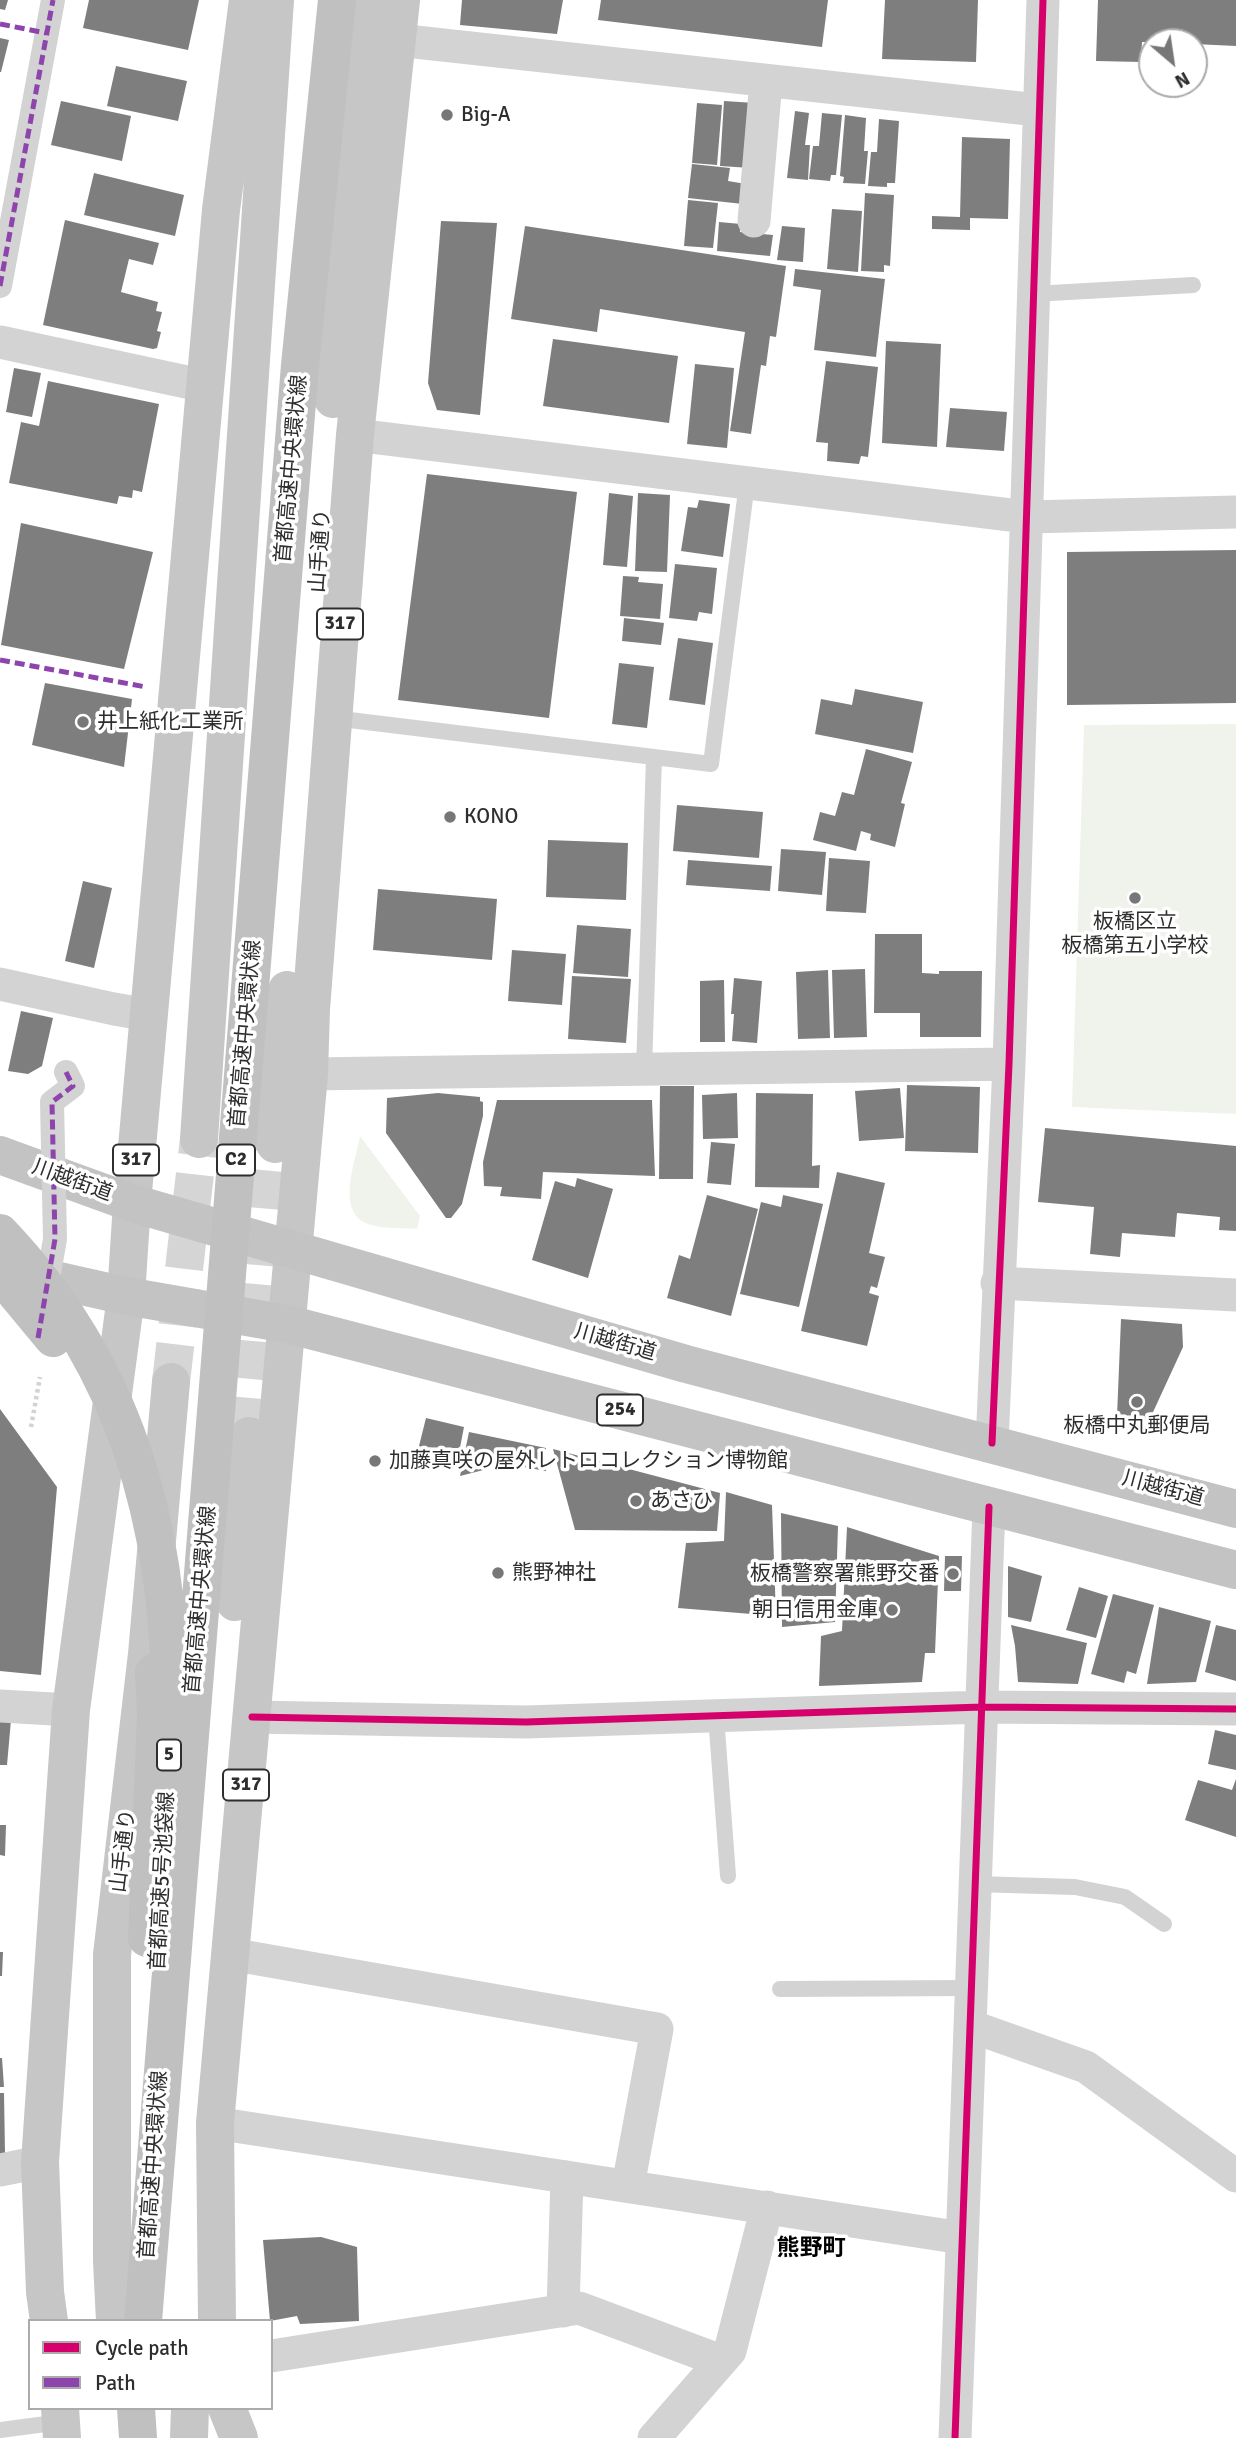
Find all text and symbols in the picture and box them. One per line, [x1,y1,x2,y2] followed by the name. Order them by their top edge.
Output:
[1138,28,1208,98] north arrow
[1171,66,1194,93] text: N
[461,102,511,128] place label: Big-A
[439,107,455,123] marker: Big-A
[271,374,313,564] street label: 首都高速中央環状線
[306,508,336,594] street label: 山手通り
[317,608,363,639] road number: 317
[97,709,244,735] place label: 井上紙化工業所
[75,714,91,730] marker: 井上紙化工業所
[464,804,518,830] place label: KONO
[442,809,458,825] marker: KONO
[1127,890,1143,906] marker: 板橋区立 板橋第五小学校
[1062,909,1208,959] place label: 板橋区立 板橋第五小学校
[225,939,267,1129] street label: 首都高速中央環状線
[113,1144,159,1176] road number: 317
[217,1144,255,1176] road number: C2
[28,1155,116,1207] street label: 川越街道
[571,1319,659,1367] street label: 川越街道
[597,1394,643,1426] road number: 254
[1129,1394,1145,1410] marker: 板橋中丸郵便局
[1064,1413,1210,1439] place label: 板橋中丸郵便局
[389,1448,788,1474] place label: 加藤真咲の屋外レトロコレクション博物館
[367,1453,383,1469] marker: 加藤真咲の屋外レトロコレクション博物館
[1119,1466,1207,1512] street label: 川越街道
[650,1488,713,1514] place label: あさひ
[628,1493,644,1509] marker: あさひ
[180,1505,222,1695] street label: 首都高速中央環状線
[512,1560,596,1586] place label: 熊野神社
[750,1561,939,1587] place label: 板橋警察署熊野交番
[490,1565,506,1581] marker: 熊野神社
[945,1566,961,1582] marker: 板橋警察署熊野交番
[752,1597,878,1623] place label: 朝日信用金庫
[884,1602,900,1618] marker: 朝日信用金庫
[157,1740,181,1770] road number: 5
[223,1770,269,1800] road number: 317
[146,1791,180,1971] street label: 首都高速5号池袋線
[106,1808,142,1894] street label: 山手通り
[135,2070,173,2260] street label: 首都高速中央環状線
[777,2235,845,2263] district label: 熊野町
[28,2319,273,2410] legend
[95,2335,189,2361] text: Cycle path
[95,2370,136,2396] text: Path

